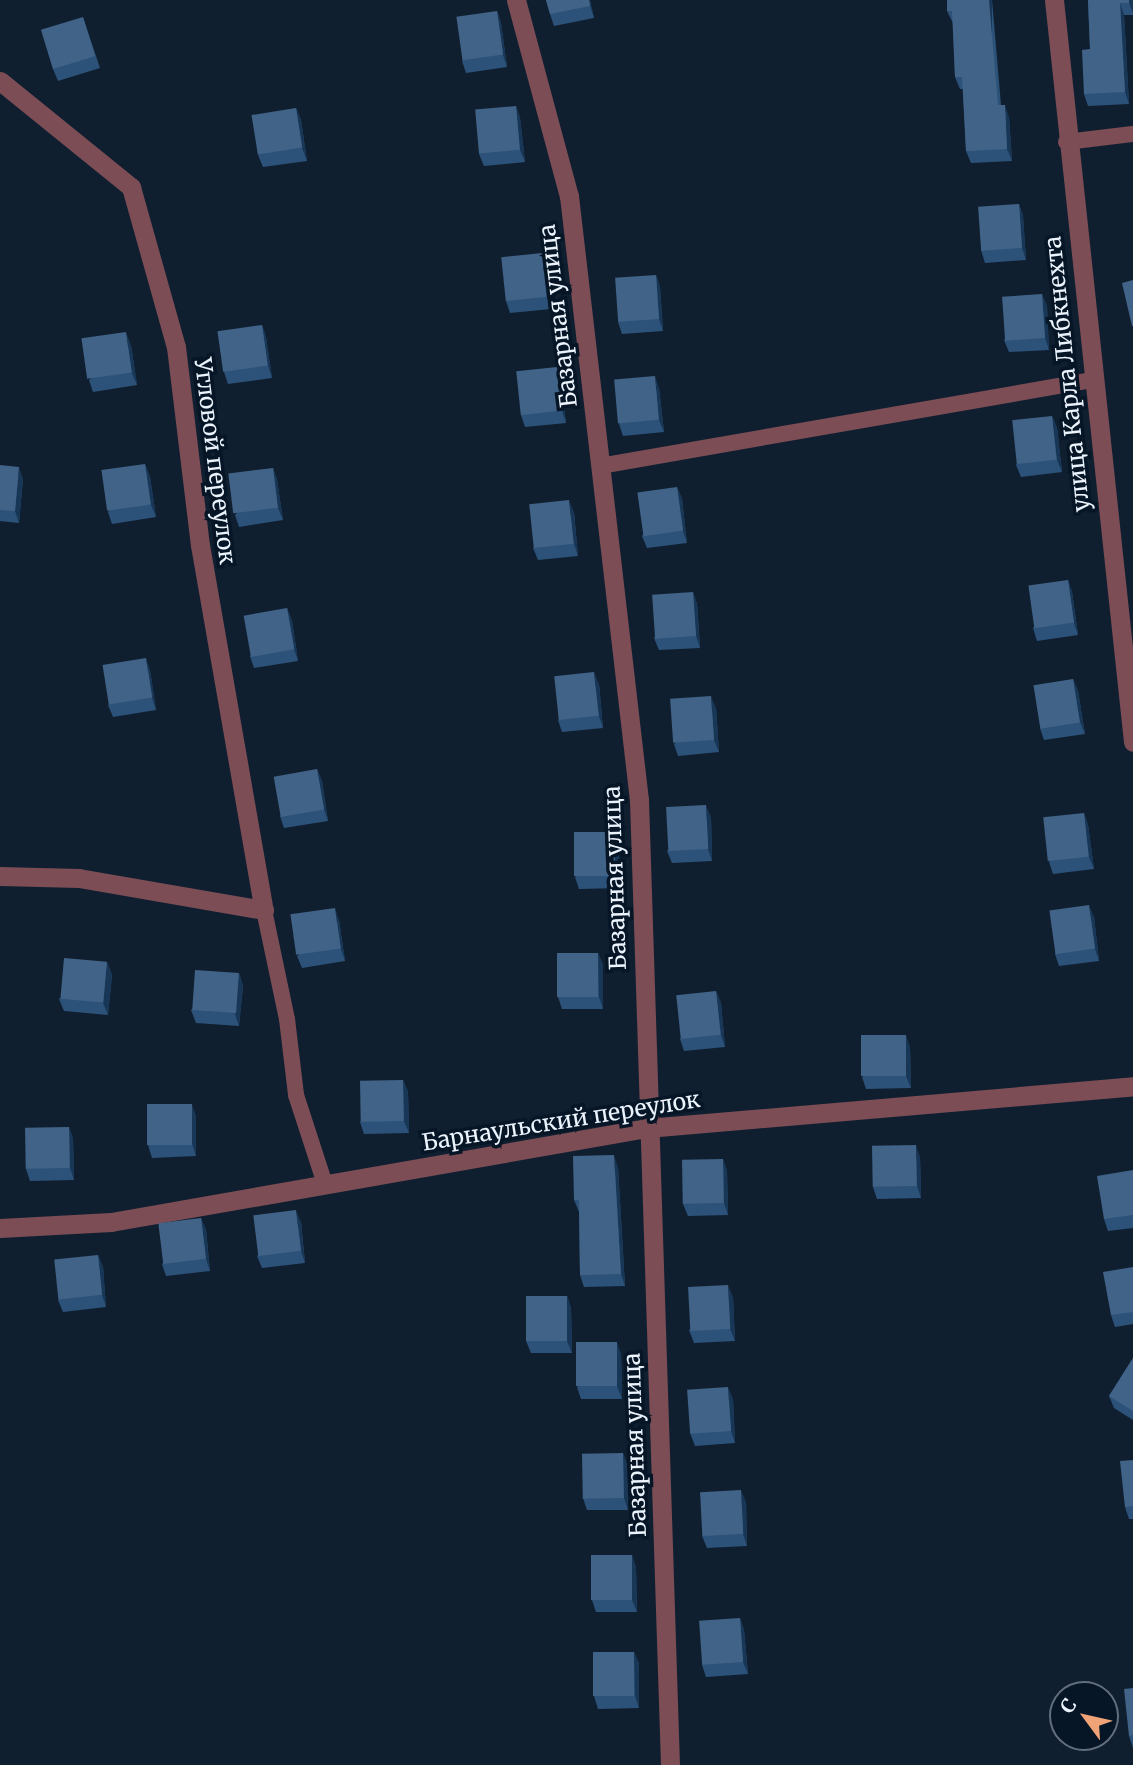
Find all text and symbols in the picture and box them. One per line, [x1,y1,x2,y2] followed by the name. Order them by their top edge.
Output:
[533,223,583,409] street label: Базарная улица
[1039,235,1095,513] street label: улица Карла Либкнехта
[189,356,241,566] street label: Угловой переулок
[598,785,632,971] street label: Базарная улица
[420,1085,702,1157] street label: Барнаульский переулок
[618,1352,652,1538] street label: Базарная улица
[1049,1681,1119,1751] north arrow
[1055,1694,1082,1717] text: С

